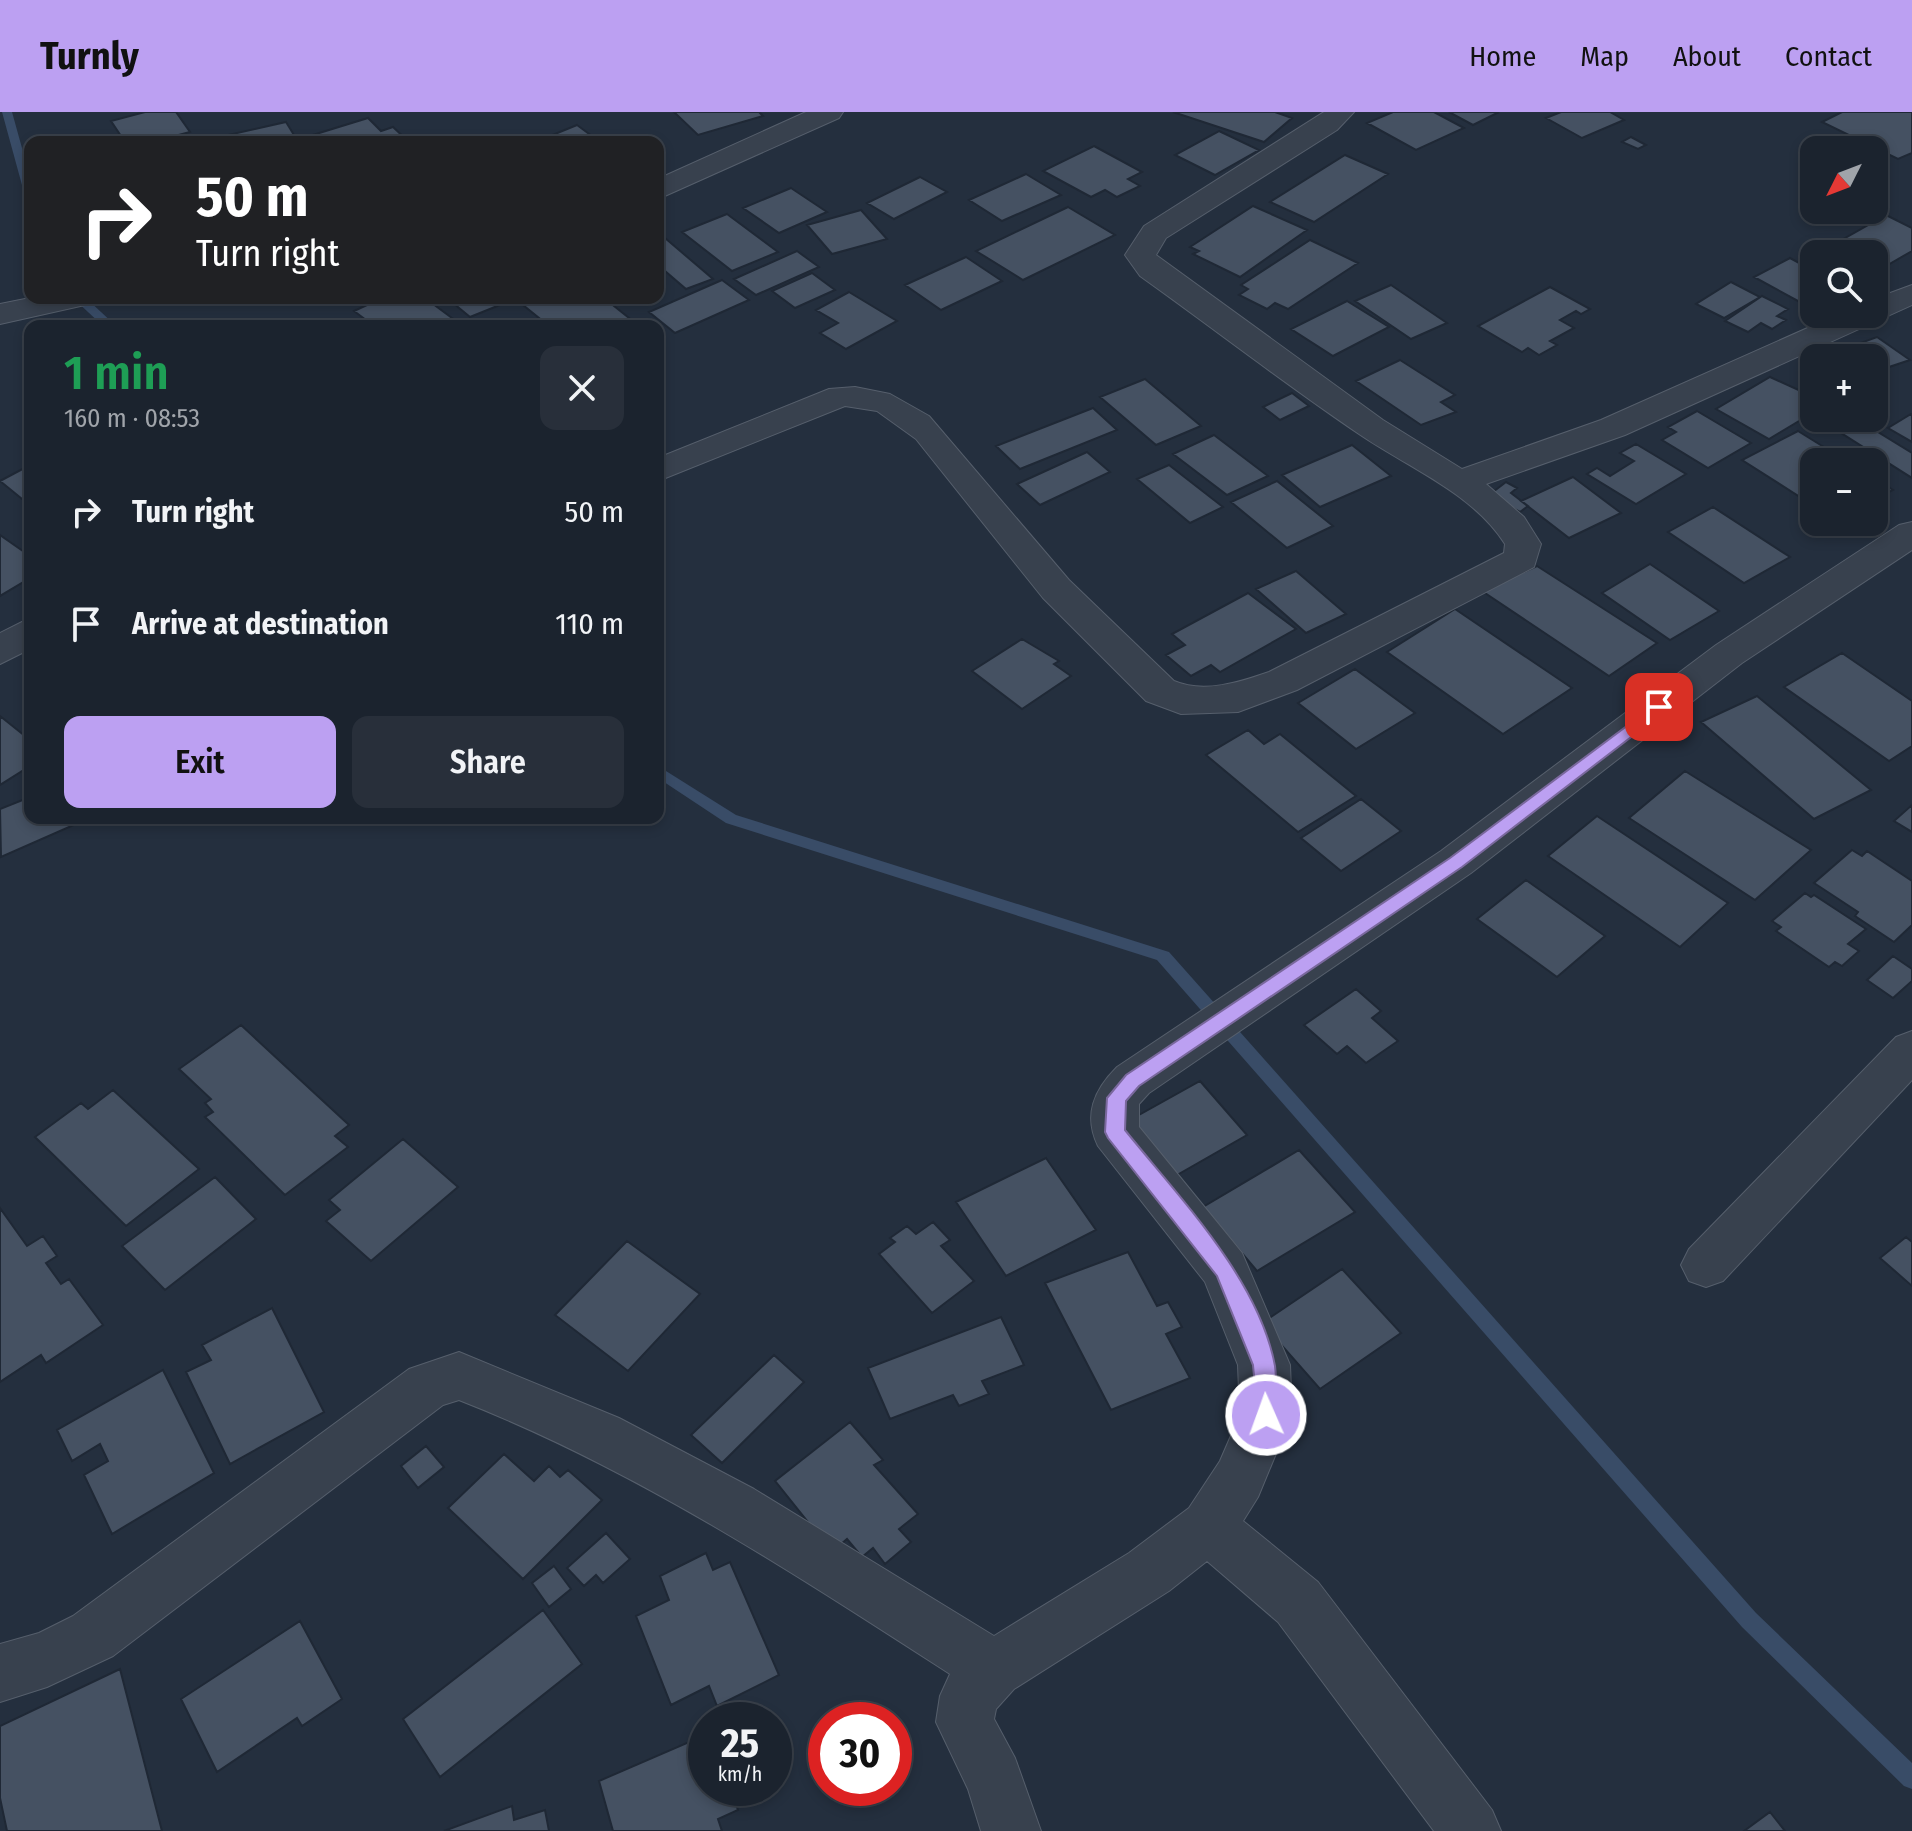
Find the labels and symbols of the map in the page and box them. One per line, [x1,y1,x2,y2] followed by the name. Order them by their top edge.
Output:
[1800,136,1888,224] north arrow
[1625,673,1693,741] pin
[1224,1373,1308,1457] position arrow
[808,1702,912,1806] speed limit sign: 30

